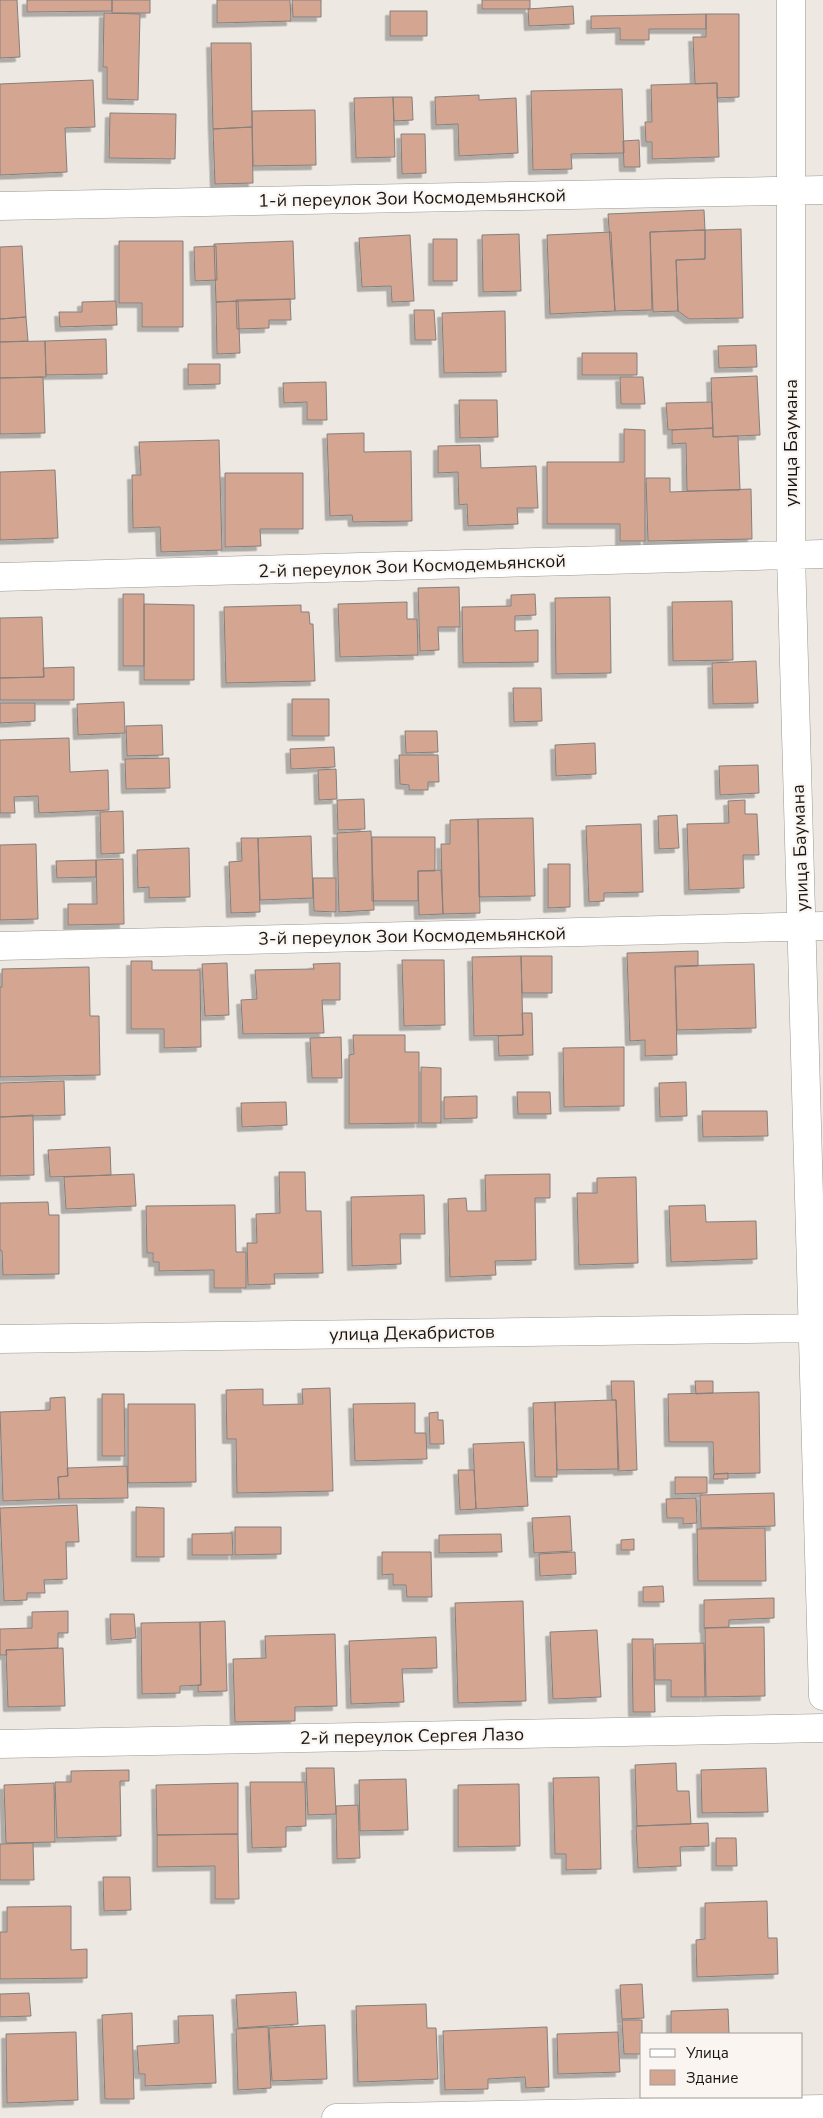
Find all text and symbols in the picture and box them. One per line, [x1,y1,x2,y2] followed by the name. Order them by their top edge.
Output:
[258,183,566,213] street label: 1-й переулок Зои Космодемьянской
[779,379,803,507] street label: улица Баумана
[258,549,566,583] street label: 2-й переулок Зои Космодемьянской
[786,784,814,912] street label: улица Баумана
[258,921,566,951] street label: 3-й переулок Зои Космодемьянской
[329,1320,495,1346] street label: улица Декабристов
[300,1722,524,1750] street label: 2-й переулок Сергея Лазо
[640,2033,803,2098] legend
[685,2043,729,2063] text: Улица
[686,2068,738,2088] text: Здание

